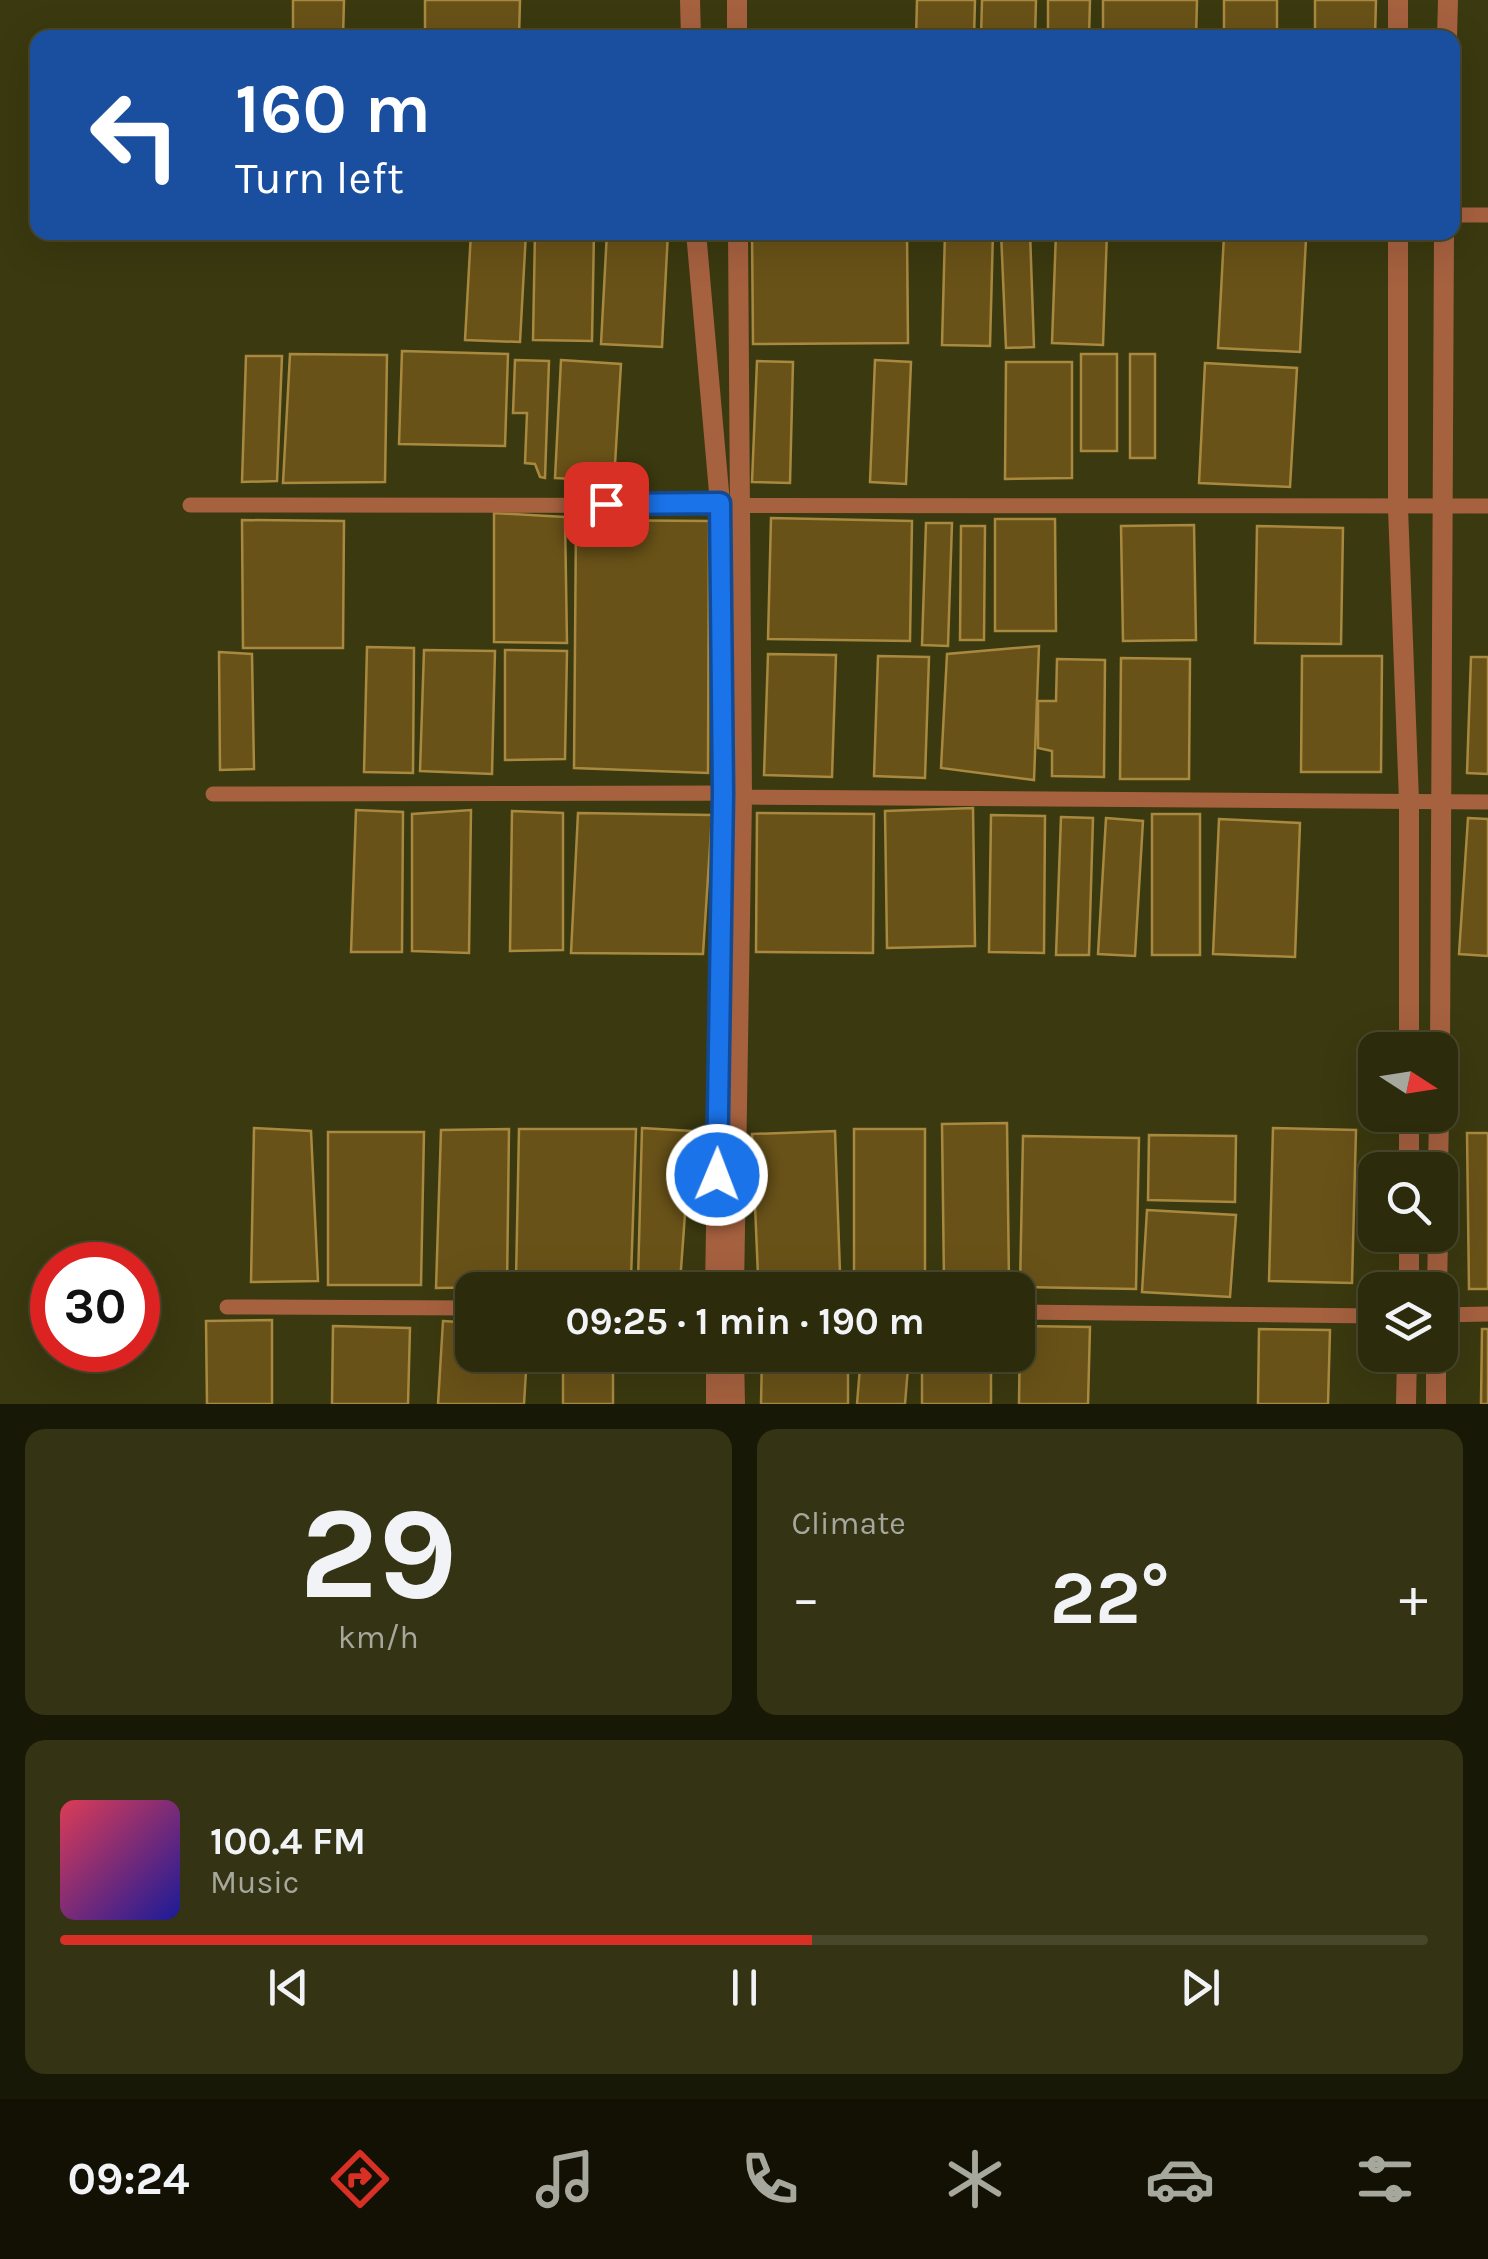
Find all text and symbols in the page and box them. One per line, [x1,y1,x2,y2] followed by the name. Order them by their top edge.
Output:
[235,68,431,150] text: 160 m
[70,70,200,200] icon: left
[235,152,404,204] text: Turn left
[564,462,649,547] pin
[579,477,634,532] icon: arrive
[1358,1032,1458,1132] north arrow
[1358,1032,1458,1372] map controls
[665,1123,769,1227] position arrow
[1358,1152,1458,1252] button: search
[30,1242,160,1372] speed limit sign: 30
[1358,1272,1458,1372] button: layers
[565,1299,925,1344] text: 09:25 · 1 min · 190 m
[299,1478,457,1630] text: 29
[792,1505,906,1542] text: Climate
[1050,1554,1170,1642] text: 22°
[792,1566,820,1630] text: −
[1399,1566,1428,1630] text: +
[338,1619,419,1656] text: km/h
[210,1819,366,1864] text: 100.4 FM
[210,1864,299,1901] text: Music
[261,1960,316,2015] icon: previous
[717,1960,772,2015] icon: pause
[1173,1960,1228,2015] icon: next
[325,2144,395,2214] icon: directions
[530,2144,600,2214] icon: music
[735,2144,805,2214] icon: phone
[940,2144,1010,2214] icon: climate
[1145,2144,1215,2214] icon: car
[1350,2144,1420,2214] icon: filters
[68,2153,190,2205] text: 09:24

